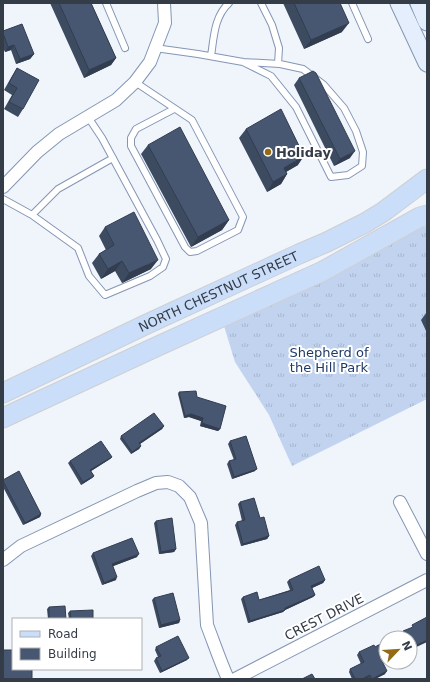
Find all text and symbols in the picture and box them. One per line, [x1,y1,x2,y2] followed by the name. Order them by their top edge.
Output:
[276,145,331,160] place label: Holiday
[263,147,273,157] marker: Holiday
[136,248,300,335] street label: NORTH CHESTNUT STREET
[289,345,369,375] park label: Shepherd of the Hill Park
[282,591,366,643] street label: CREST DRIVE
[12,618,142,670] legend
[48,627,78,641] text: Road
[378,630,418,670] north arrow
[399,639,414,653] text: N
[48,647,97,661] text: Building

